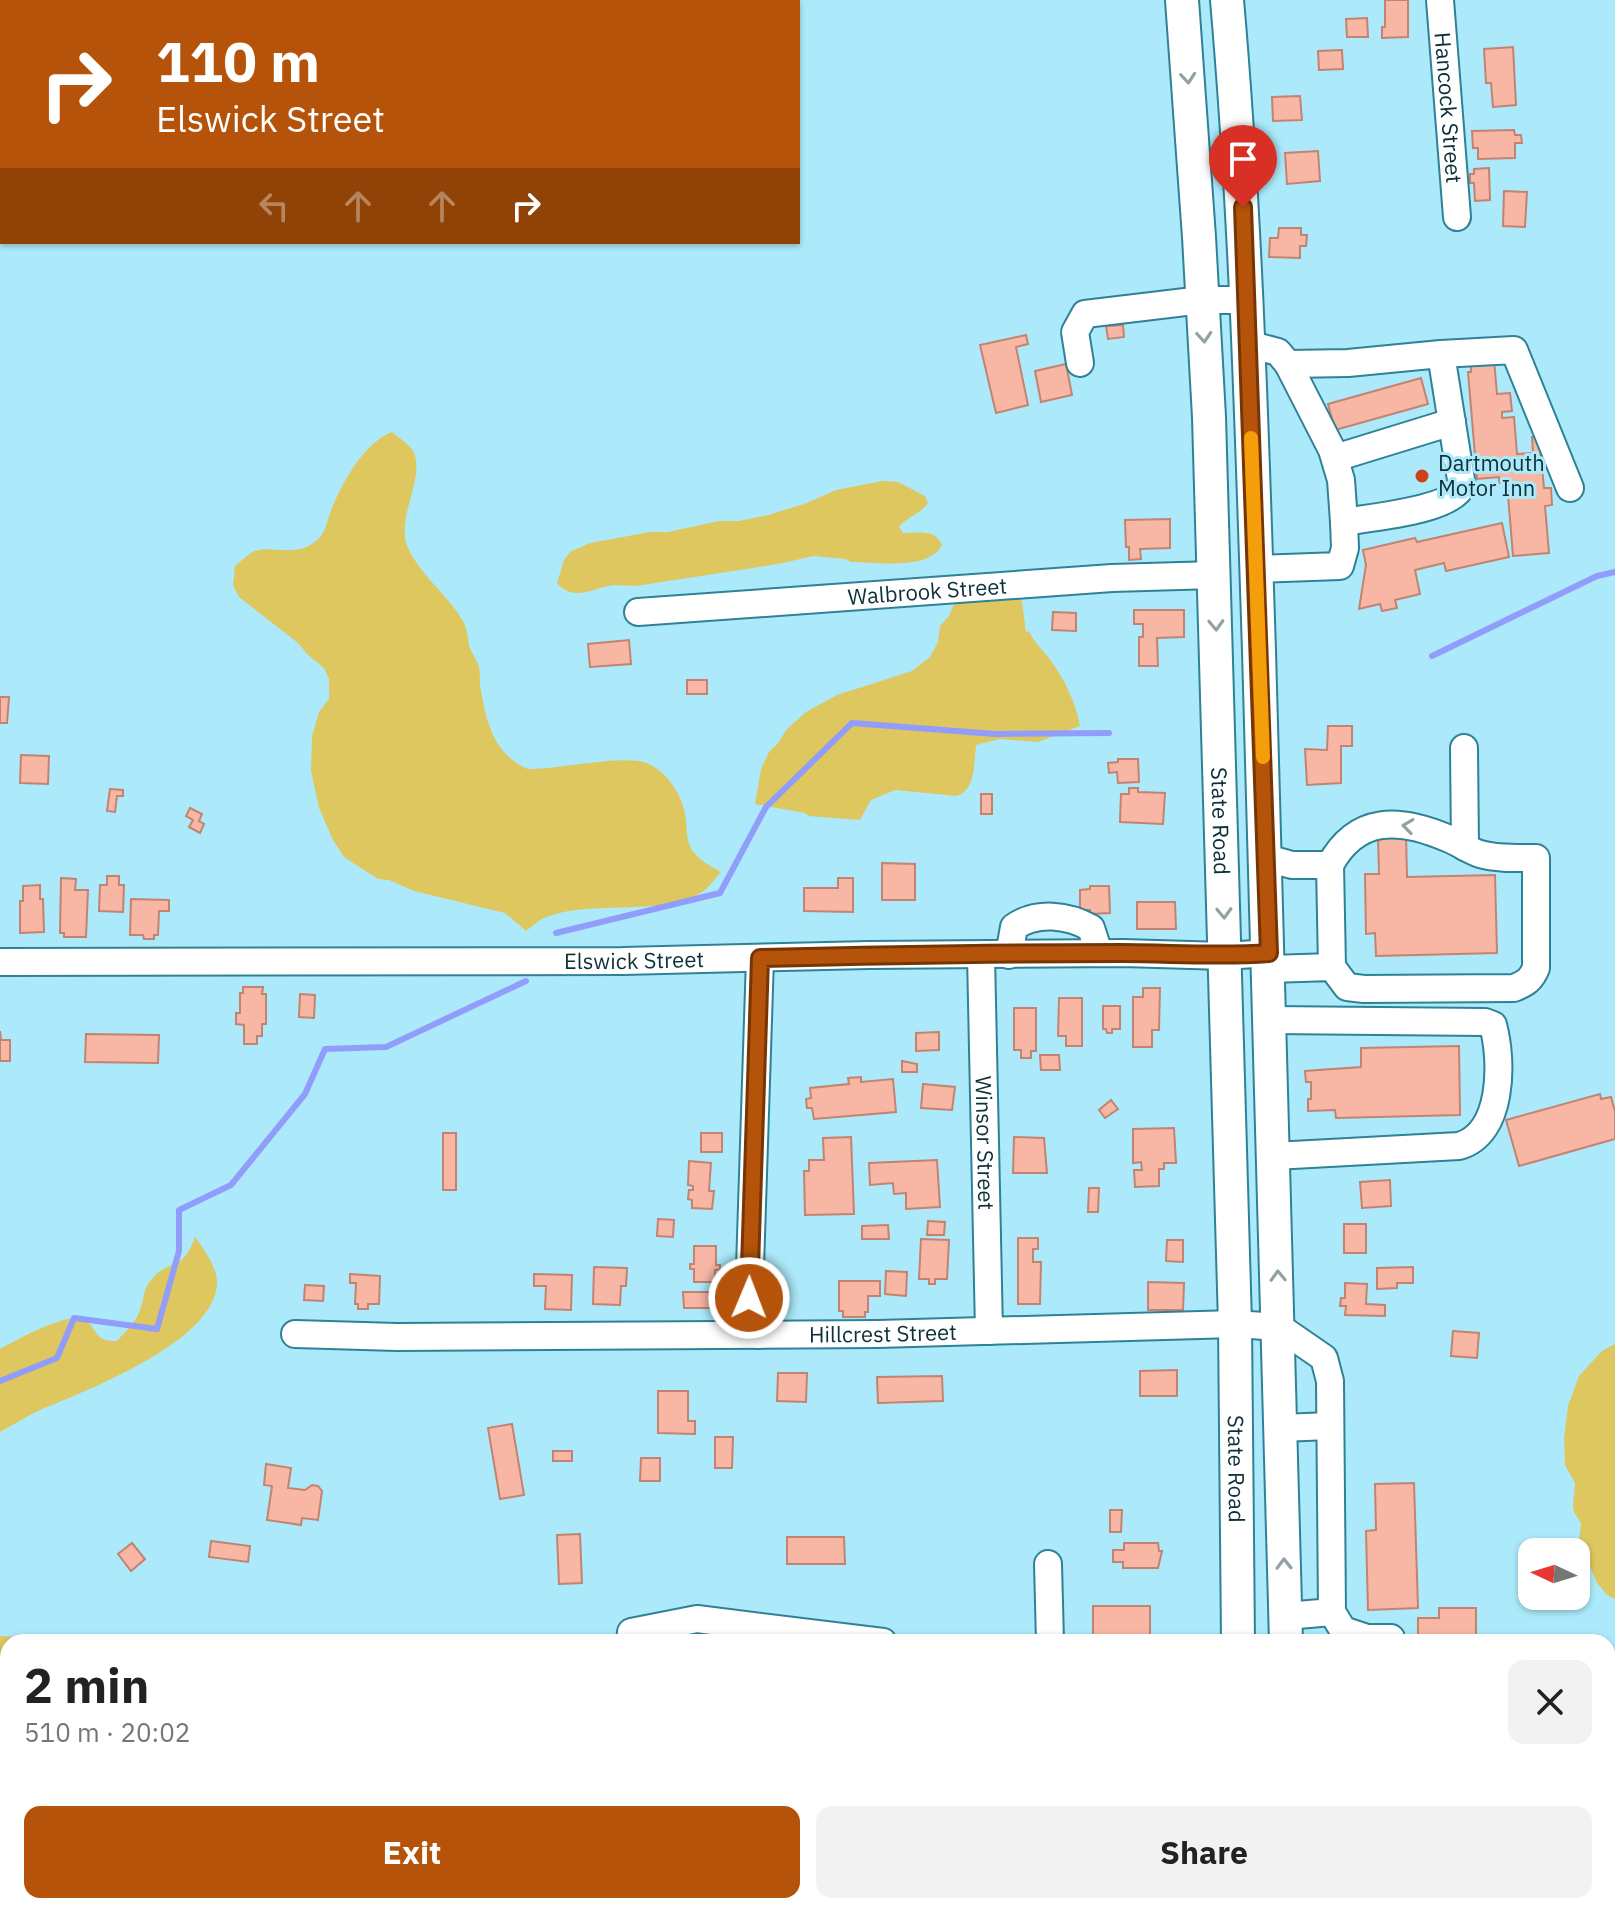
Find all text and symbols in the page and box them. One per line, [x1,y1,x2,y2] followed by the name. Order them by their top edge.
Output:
[156,25,320,97] text: 110 m
[1429,31,1469,184] street label: Hancock Street
[24,32,128,136] icon: right
[1179,72,1196,85] one-way arrow
[156,95,385,142] text: Elswick Street
[1209,125,1277,207] pin
[1221,137,1265,181] icon: arrive
[252,184,296,228] icon: left
[336,184,380,228] icon: ahead
[420,184,464,228] icon: ahead
[504,184,548,228] icon: right
[1195,331,1212,344] one-way arrow
[1438,448,1545,502] place label: Dartmouth Motor Inn
[1413,467,1431,485] marker: Dartmouth Motor Inn
[847,571,1008,611] street label: Walbrook Street
[1207,619,1225,632] one-way arrow
[1205,767,1237,875] street label: State Road
[1401,818,1415,835] one-way arrow
[1215,907,1233,920] one-way arrow
[564,944,704,975] street label: Elswick Street
[970,1075,1001,1210] street label: Winsor Street
[707,1256,791,1340] position arrow
[1269,1269,1286,1282] one-way arrow
[809,1317,957,1348] street label: Hillcrest Street
[1222,1415,1252,1523] street label: State Road
[1518,1538,1590,1610] north arrow
[1518,1538,1590,1610] map controls
[1276,1557,1293,1570] one-way arrow
[24,1654,149,1716] text: 2 min
[1508,1660,1592,1744] button: close
[24,1715,190,1749] text: 510 m · 20:02
[24,1806,800,1898] button: Exit
[816,1806,1592,1898] button: Share

